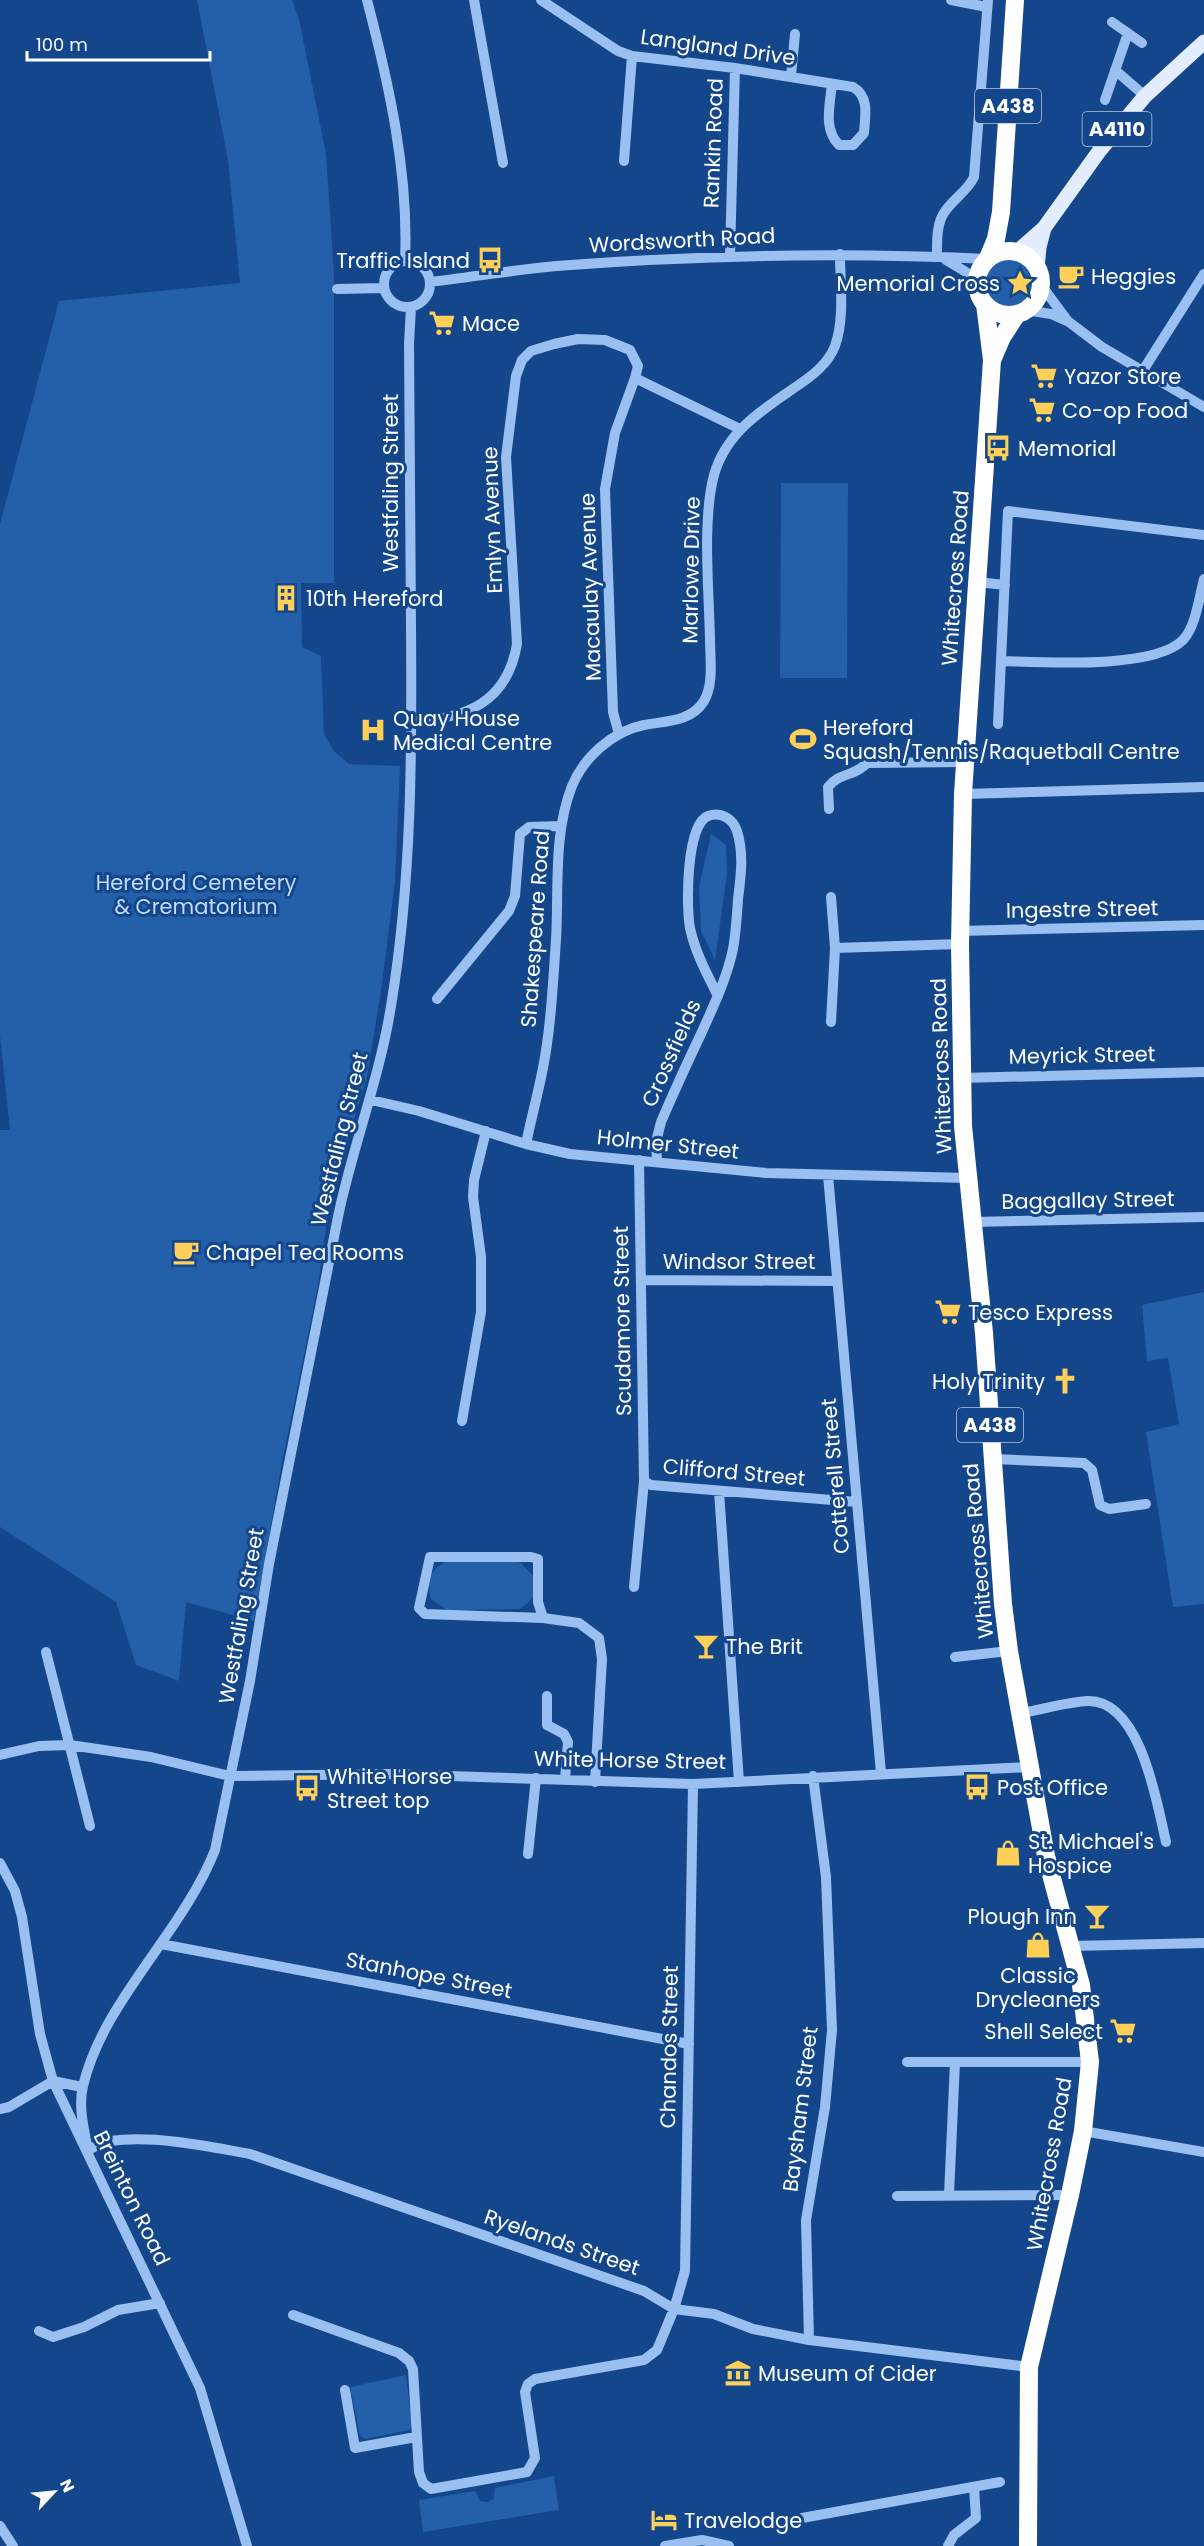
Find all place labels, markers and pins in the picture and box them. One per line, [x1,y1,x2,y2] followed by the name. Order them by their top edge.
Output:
[475,245,505,275] bus stop icon: Traffic Island
[336,246,470,275] place label: Traffic Island
[1056,261,1086,291] cafe icon: Heggies
[1091,262,1176,291] place label: Heggies
[1005,268,1035,298] place icon: Memorial Cross
[836,269,1000,298] place label: Memorial Cross
[427,308,457,338] supermarket icon: Mace
[462,309,520,338] place label: Mace
[1029,361,1059,391] supermarket icon: Yazor Store
[1064,362,1181,391] place label: Yazor Store
[1027,395,1057,425] supermarket icon: Co-op Food
[1062,396,1188,425] place label: Co-op Food
[983,433,1013,463] bus stop icon: Memorial
[1018,434,1117,463] place label: Memorial
[271,583,301,613] building icon: 10th Hereford
[306,584,443,613] place label: 10th Hereford
[393,704,552,757] place label: Quay House Medical Centre
[823,713,1180,766] place label: Hereford Squash/Tennis/Raquetball Centre
[358,715,388,745] hospital icon: Quay House Medical Centre
[788,724,818,754] sports icon: Hereford Squash/Tennis/Raquetball Centre
[171,1237,201,1267] cafe icon: Chapel Tea Rooms
[206,1238,404,1267] place label: Chapel Tea Rooms
[933,1297,963,1327] supermarket icon: Tesco Express
[968,1298,1113,1327] place label: Tesco Express
[1050,1366,1080,1396] church icon: Holy Trinity
[932,1367,1045,1396] place label: Holy Trinity
[691,1631,721,1661] bar icon: The Brit
[726,1632,803,1661] place label: The Brit
[327,1762,452,1815] place label: White Horse Street top
[962,1772,992,1802] bus stop icon: Post Office
[292,1773,322,1803] bus stop icon: White Horse Street top
[997,1773,1108,1802] place label: Post Office
[1028,1827,1154,1880] place label: St. Michael's Hospice
[993,1838,1023,1868] shop icon: St. Michael's Hospice
[1082,1901,1112,1931] bar icon: Plough Inn
[968,1902,1077,1931] place label: Plough Inn
[1023,1930,1053,1960] shop icon: Classic Drycleaners
[976,1961,1100,2014] place label: Classic Drycleaners
[1108,2016,1138,2046] supermarket icon: Shell Select
[984,2017,1103,2046] place label: Shell Select
[723,2358,753,2388] museum icon: Museum of Cider
[758,2359,937,2388] place label: Museum of Cider
[649,2505,679,2535] hotel icon: Travelodge
[684,2506,802,2535] place label: Travelodge

